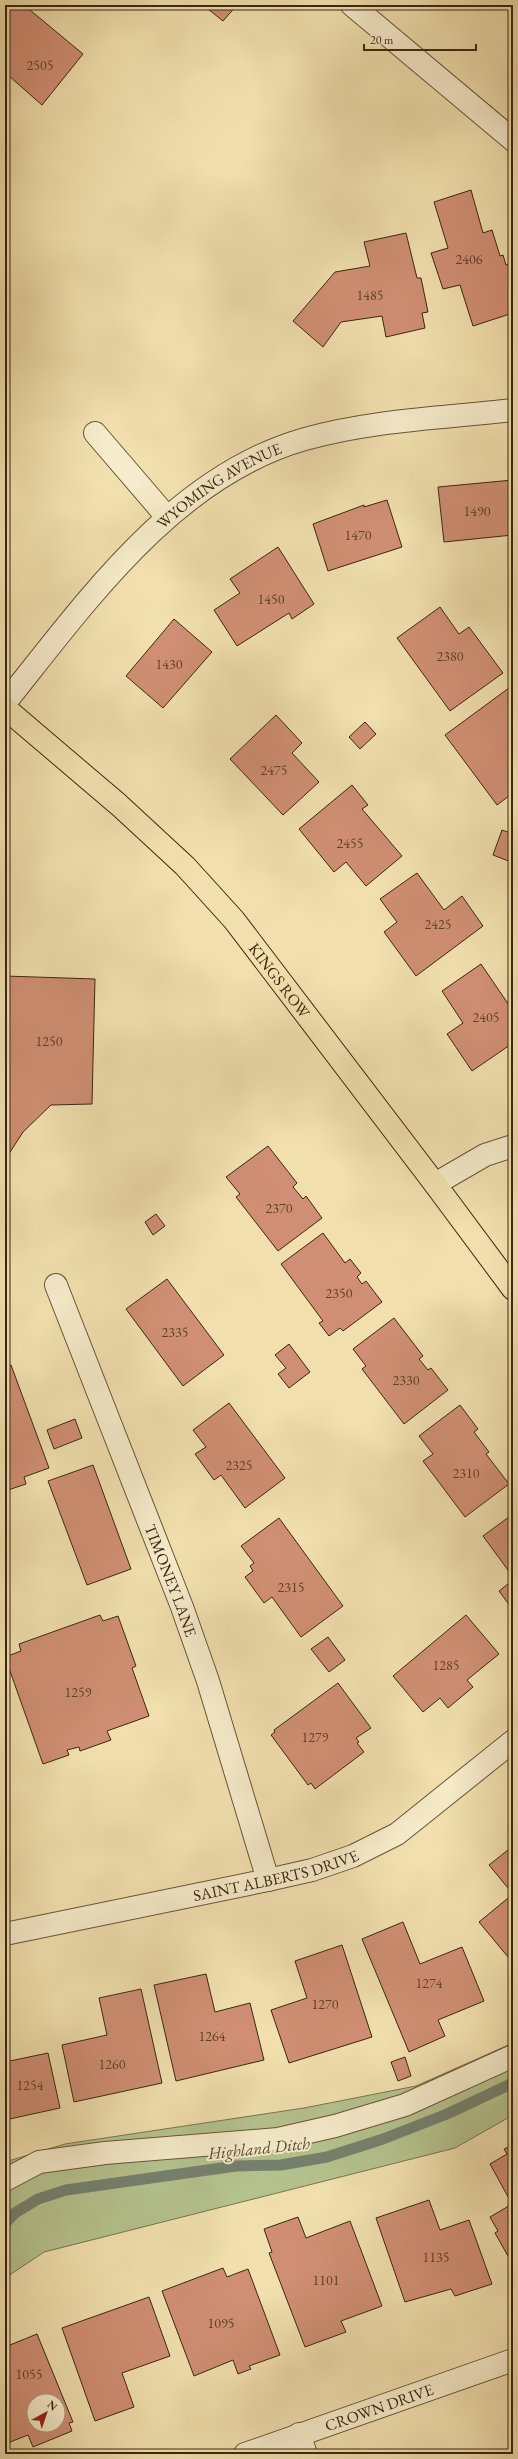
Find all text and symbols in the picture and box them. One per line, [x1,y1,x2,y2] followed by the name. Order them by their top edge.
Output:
[364,26,476,52] scale bar
[370,32,394,48] text: 20 m
[27,56,53,74] house number: 2505
[456,250,483,268] house number: 2406
[357,286,383,304] house number: 1485
[152,438,285,534] street label: WYOMING AVENUE
[464,502,491,520] house number: 1490
[345,526,372,544] house number: 1470
[258,590,285,608] house number: 1450
[437,647,464,665] house number: 2380
[156,655,183,673] house number: 1430
[261,761,287,779] house number: 2475
[337,834,363,852] house number: 2455
[425,915,451,933] house number: 2425
[244,939,315,1022] street label: KINGS ROW
[473,1008,499,1026] house number: 2405
[36,1032,63,1050] house number: 1250
[266,1199,293,1217] house number: 2370
[326,1284,353,1302] house number: 2350
[162,1323,188,1341] house number: 2335
[393,1371,420,1389] house number: 2330
[226,1456,252,1474] house number: 2325
[453,1464,480,1482] house number: 2310
[140,1521,202,1640] street label: TIMONEY LANE
[278,1578,304,1596] house number: 2315
[433,1656,459,1674] house number: 1285
[65,1683,92,1701] house number: 1259
[302,1728,329,1746] house number: 1279
[191,1845,362,1906] street label: SAINT ALBERTS DRIVE
[416,1974,443,1992] house number: 1274
[312,1995,339,2013] house number: 1270
[199,2027,226,2045] house number: 1264
[99,2055,126,2073] house number: 1260
[17,2076,44,2094] house number: 1254
[206,2132,312,2164] water label: Highland Ditch
[423,2248,449,2266] house number: 1135
[313,2271,339,2289] house number: 1101
[208,2314,234,2332] house number: 1095
[16,2365,42,2383] house number: 1055
[322,2379,436,2436] street label: CROWN DRIVE
[26,2393,66,2433] north arrow
[45,2397,60,2414] text: N

